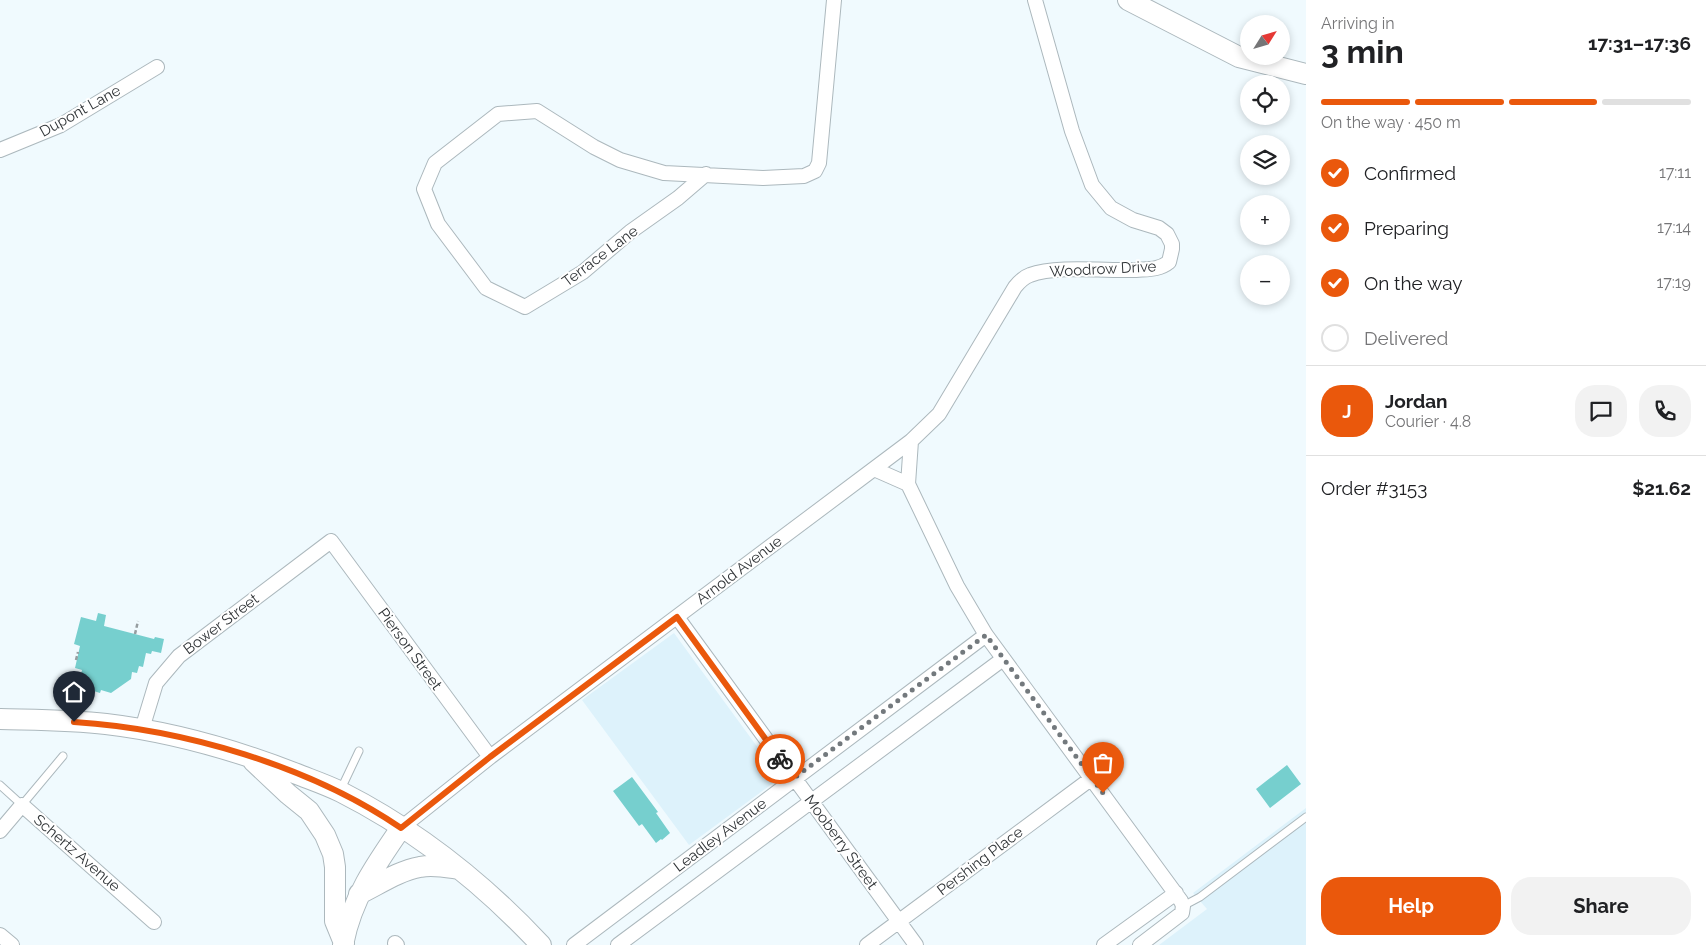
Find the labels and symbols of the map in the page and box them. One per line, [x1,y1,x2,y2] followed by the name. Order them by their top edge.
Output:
[1240,15,1290,65] north arrow
[36,81,124,141] street label: Dupont Lane
[559,222,642,290] street label: Terrace Lane
[1049,257,1157,281] street label: Woodrow Drive
[693,532,785,608] street label: Arnold Avenue
[180,590,262,658] street label: Bower Street
[374,604,446,694] street label: Pierson Street
[53,671,95,722] pin
[755,734,805,784] courier
[1082,742,1124,793] pin
[801,791,881,893] street label: Mooberry Street
[670,794,770,876] street label: Leadley Avenue
[30,811,124,896] street label: Schertz Avenue
[933,823,1027,899] street label: Pershing Place

